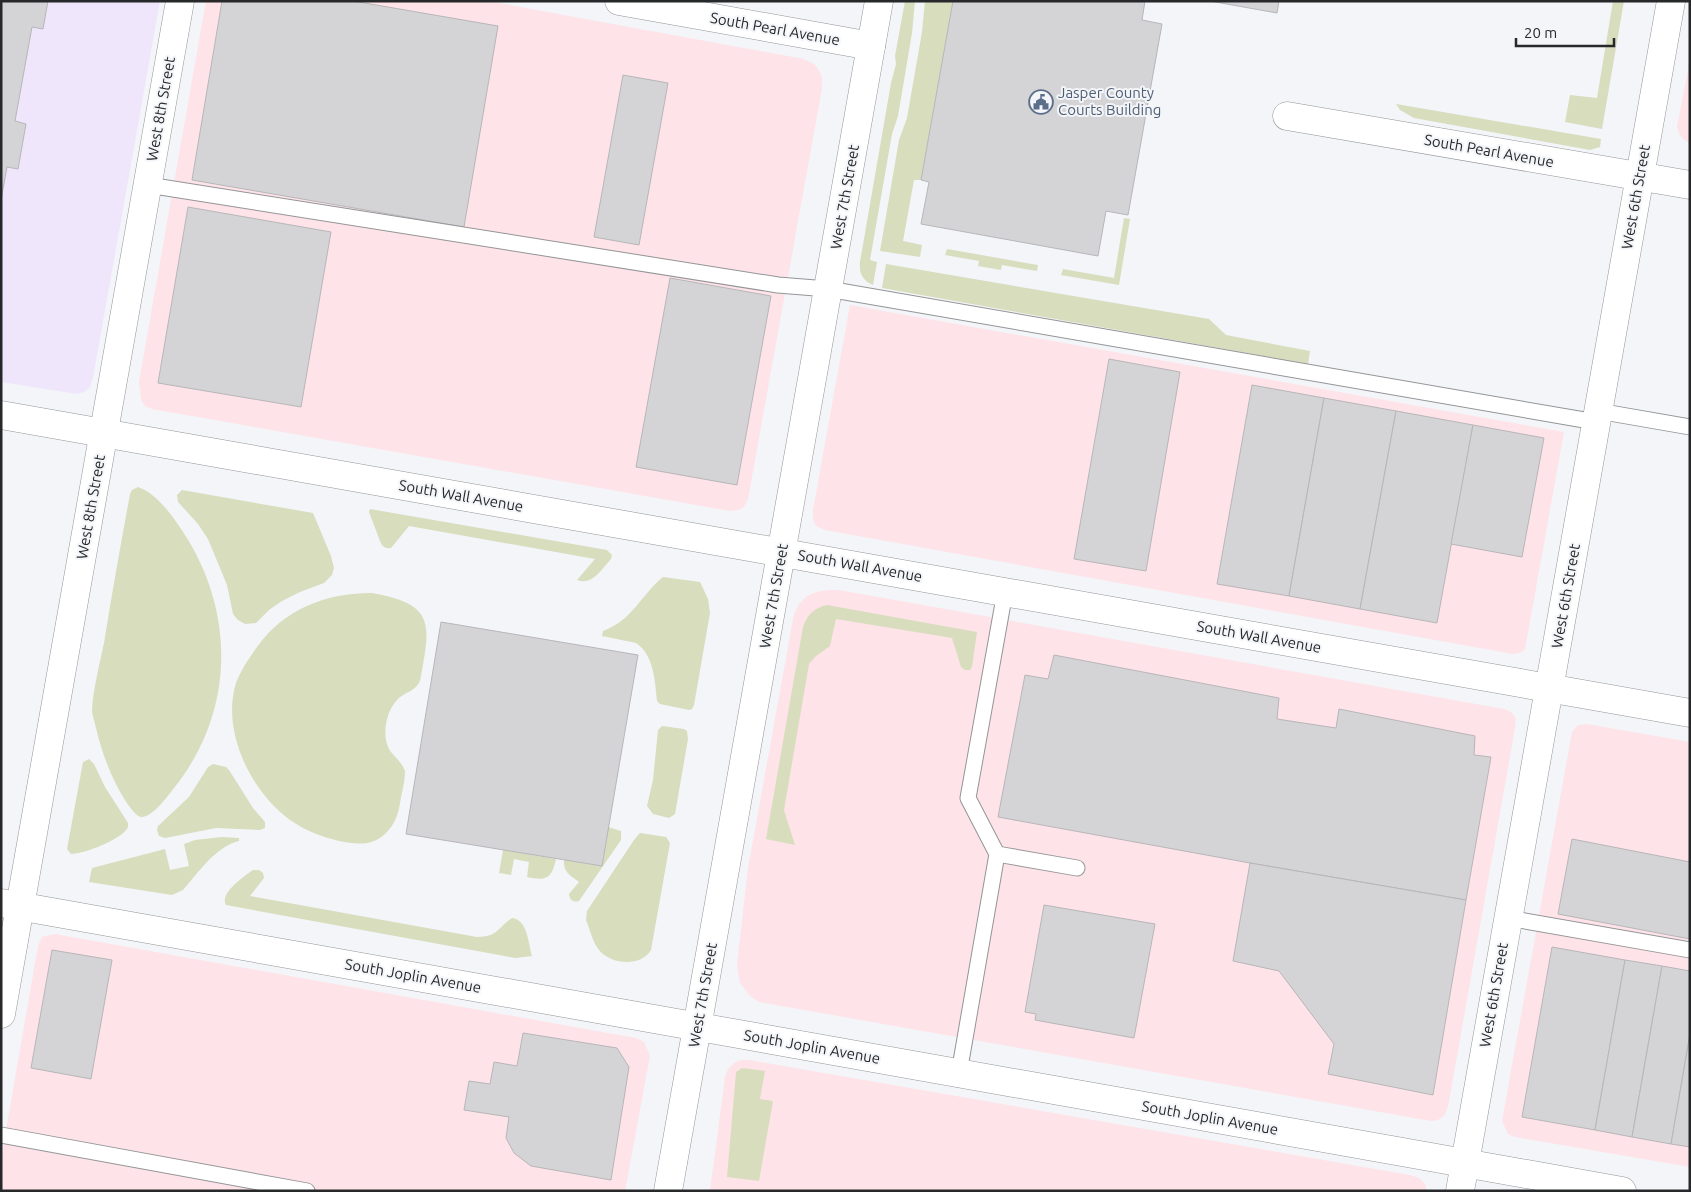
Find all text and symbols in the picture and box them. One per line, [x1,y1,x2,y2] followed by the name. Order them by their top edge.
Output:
[709,9,841,48] street label: South Pearl Avenue
[1516,15,1614,47] scale bar
[1524,24,1557,41] text: 20 m
[143,55,178,163] street label: West 8th Street
[1058,84,1161,118] place label: Jasper County Courts Building
[1028,89,1054,115] public building icon: Jasper County Courts Building
[1423,131,1555,170] street label: South Pearl Avenue
[827,143,862,251] street label: West 7th Street
[1618,143,1653,251] street label: West 6th Street
[73,453,108,561] street label: West 8th Street
[397,476,525,515] street label: South Wall Avenue
[756,542,791,650] street label: West 7th Street
[1548,542,1583,650] street label: West 6th Street
[796,546,924,585] street label: South Wall Avenue
[1195,617,1323,656] street label: South Wall Avenue
[685,941,720,1049] street label: West 7th Street
[1476,941,1511,1049] street label: West 6th Street
[344,955,483,996] street label: South Joplin Avenue
[743,1026,882,1067] street label: South Joplin Avenue
[1141,1097,1280,1138] street label: South Joplin Avenue

